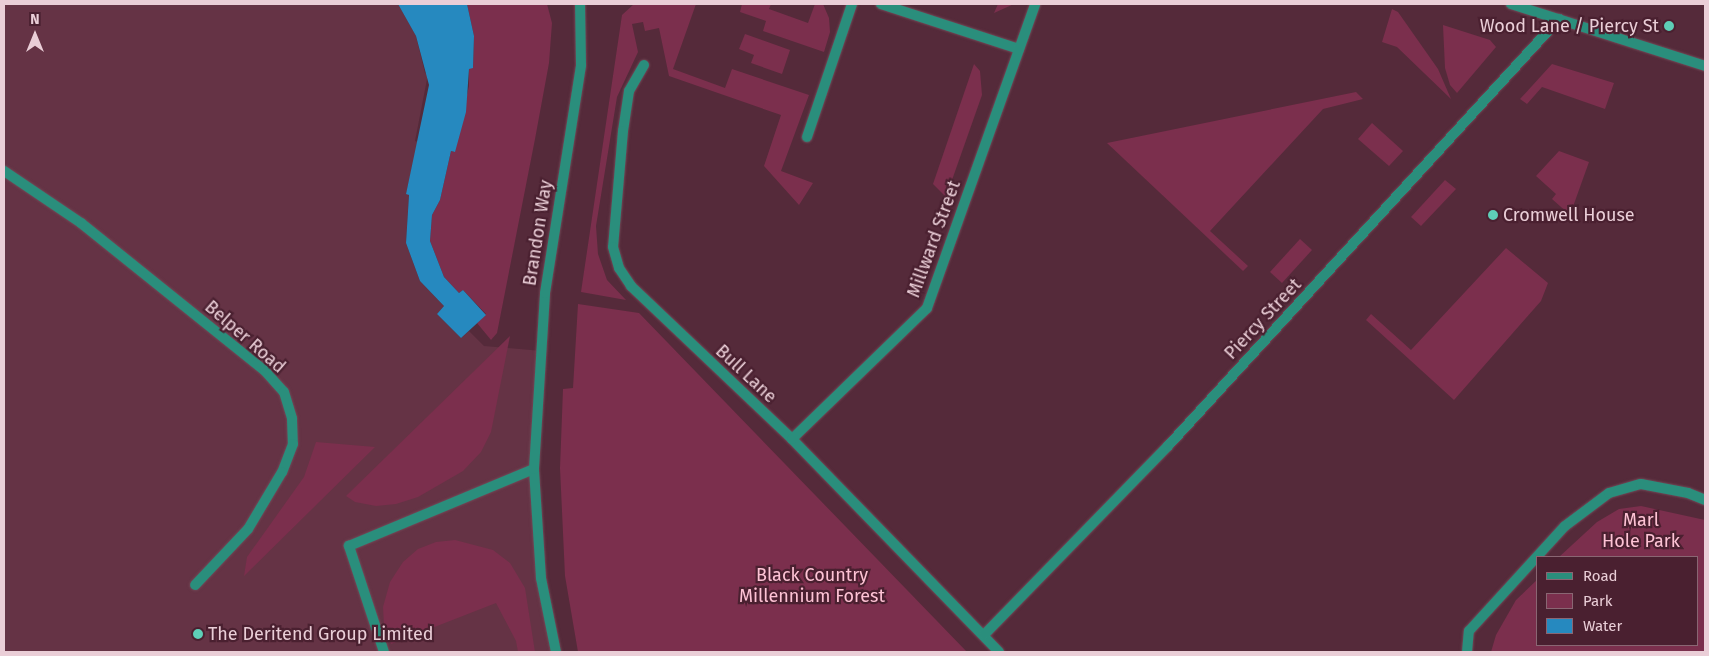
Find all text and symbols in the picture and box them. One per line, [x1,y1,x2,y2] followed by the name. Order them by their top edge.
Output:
[10,10,60,60] north arrow
[30,11,40,28] text: N
[1480,15,1659,37] place label: Wood Lane / Piercy St
[1663,20,1675,32] marker: Wood Lane / Piercy St
[903,178,965,300] street label: Millward Street
[519,179,557,287] street label: Brandon Way
[1503,204,1635,226] place label: Cromwell House
[1487,209,1499,221] marker: Cromwell House
[1220,274,1306,364] street label: Piercy Street
[200,296,290,378] street label: Belper Road
[711,340,781,408] street label: Bull Lane
[1602,510,1680,552] park label: Marl Hole Park
[1536,556,1699,646] legend
[739,565,885,608] park label: Black Country Millennium Forest
[1583,567,1618,585] text: Road
[1583,592,1613,610] text: Park
[1583,617,1622,635] text: Water
[208,623,434,645] place label: The Deritend Group Limited
[192,628,204,640] marker: The Deritend Group Limited

